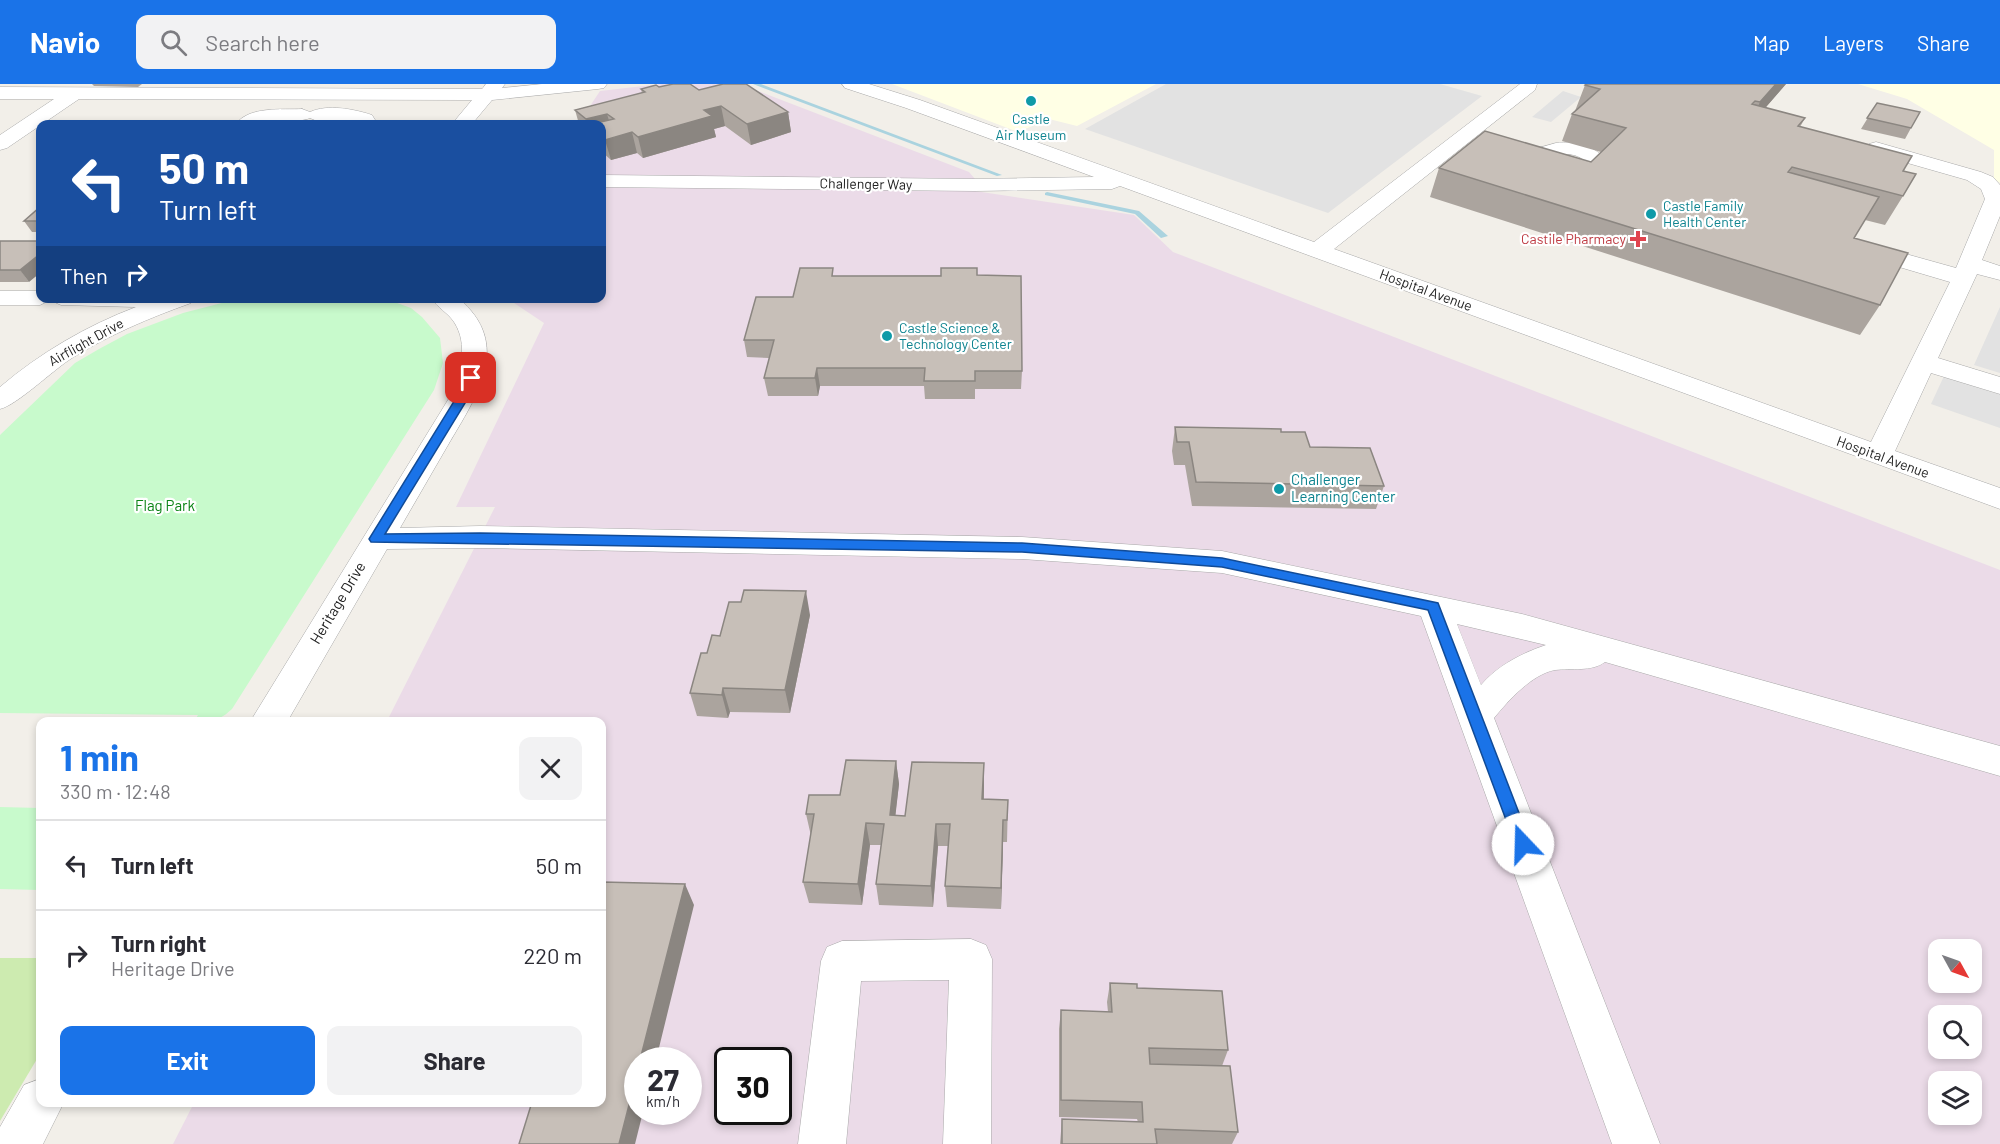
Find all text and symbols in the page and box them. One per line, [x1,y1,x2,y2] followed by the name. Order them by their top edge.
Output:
[136,15,556,69] search box
[30,25,100,59] text: Navio
[157,26,190,59] icon: search
[205,29,320,55] text: Search here
[1753,30,1790,55] text: Map
[1823,30,1884,55] text: Layers
[1917,30,1970,55] text: Share
[1024,94,1038,108] marker: Castle Air Museum
[996,110,1066,143] place label: Castle Air Museum
[159,142,249,192] text: 50 m
[60,144,138,222] icon: left
[820,174,913,193] street label: Challenger Way
[159,193,257,225] text: Turn left
[1663,197,1746,230] place label: Castle Family Health Center
[1644,207,1658,221] marker: Castle Family Health Center
[1521,230,1627,247] place label: Castile Pharmacy
[1631,232,1645,246] marker: Castile Pharmacy
[120,258,153,291] icon: right
[60,262,108,288] text: Then
[1377,265,1475,314] street label: Hospital Avenue
[45,314,126,369] street label: Airflight Drive
[899,319,1012,352] place label: Castle Science & Technology Center
[880,329,894,343] marker: Castle Science & Technology Center
[445,352,496,403] pin
[454,361,487,394] icon: arrive
[1834,432,1932,481] street label: Hospital Avenue
[1291,470,1396,505] place label: Challenger Learning Center
[1272,482,1286,496] marker: Challenger Learning Center
[135,496,196,514] park label: Flag Park
[306,558,369,647] street label: Heritage Drive
[60,735,139,778] text: 1 min
[519,737,582,800] button: close
[60,779,171,803] text: 330 m · 12:48
[1491,812,1555,876] position arrow
[60,849,93,882] icon: left
[111,852,194,878] text: Turn left
[536,852,582,878] text: 50 m
[111,930,206,956] text: Turn right
[60,939,93,972] icon: right
[1928,939,1982,993] north arrow
[1928,939,1982,1125] map controls
[523,942,582,968] text: 220 m
[111,956,235,980] text: Heritage Drive
[1928,1005,1982,1059] button: search
[60,1026,315,1095] button: Exit
[327,1026,582,1095] button: Share
[714,1047,792,1125] speed limit sign: 30
[647,1061,679,1097] text: 27
[1928,1071,1982,1125] button: layers
[646,1092,680,1110] text: km/h

